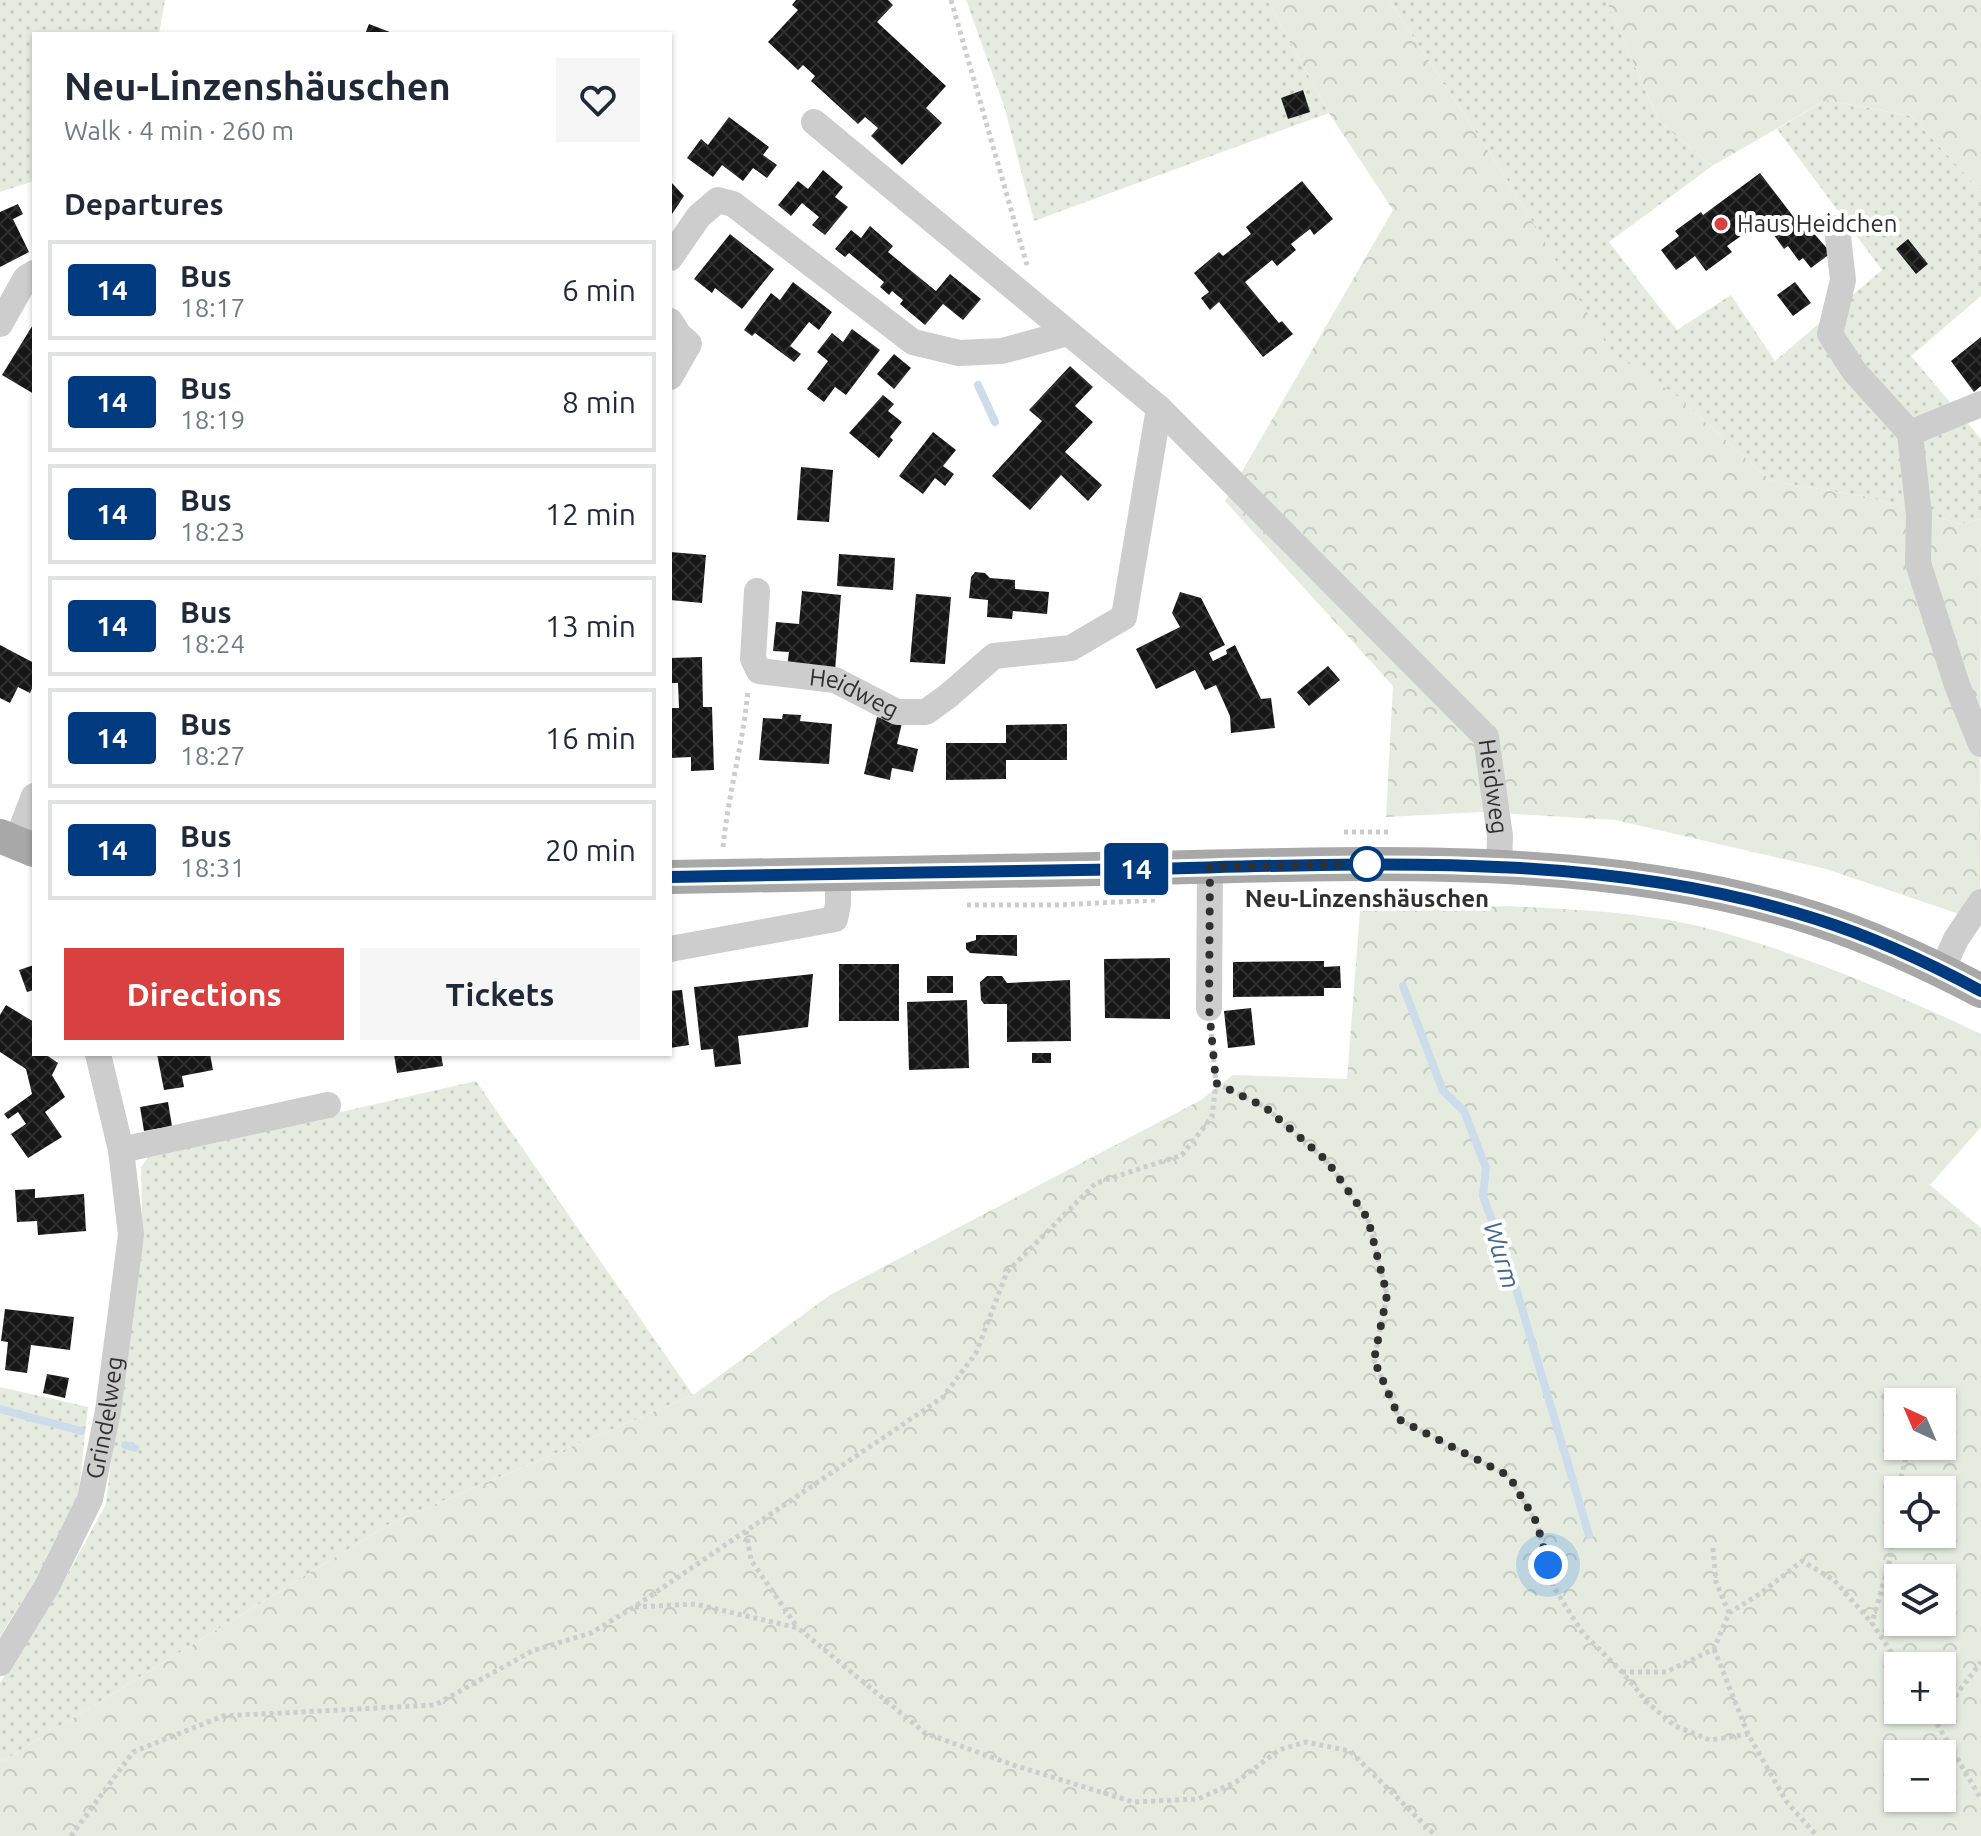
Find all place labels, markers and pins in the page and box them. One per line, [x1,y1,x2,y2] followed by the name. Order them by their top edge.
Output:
[1737,210,1897,237] place label: Haus Heidchen
[1712,215,1730,233] marker: Haus Heidchen
[1350,847,1384,881] marker: Neu-Linzenshäuschen
[1245,885,1489,912] place label: Neu-Linzenshäuschen

